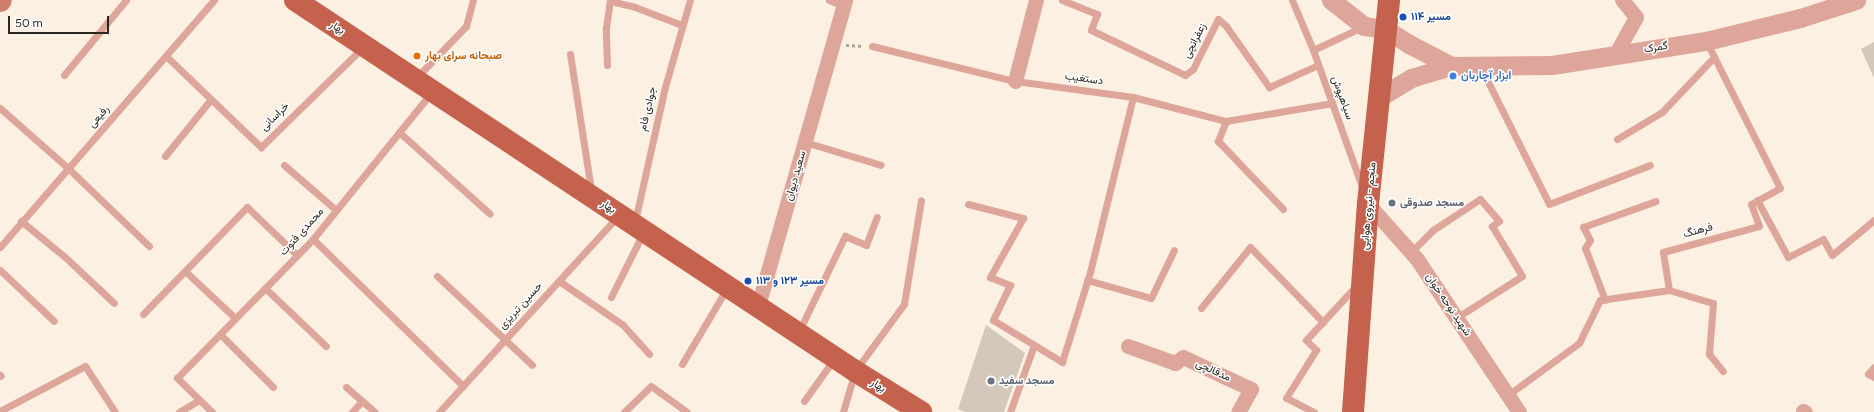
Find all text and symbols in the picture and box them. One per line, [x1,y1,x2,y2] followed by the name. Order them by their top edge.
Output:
[10,8,111,34] scale bar
[1411,10,1451,24] place label: مسیر ۱۱۴
[1398,12,1408,22] marker: مسیر ۱۱۴
[15,16,43,30] text: 50 m
[327,18,347,38] street label: بهار
[1181,21,1209,61] street label: زعفرانچی
[1643,40,1669,56] street label: گمرک
[425,49,502,63] place label: صبحانه سرای بهار
[412,51,422,61] marker: صبحانه سرای بهار
[1461,69,1511,83] place label: ابزار آچاربان
[1064,70,1104,88] street label: دستغیب
[1448,71,1458,81] marker: ابزار آچاربان
[1328,74,1356,122] street label: سیاهپوش
[637,86,659,132] street label: جوادی فام
[258,100,292,134] street label: خراسانی
[86,103,112,131] street label: رفیعی
[783,149,809,203] street label: سعید دیوان
[1359,162,1379,250] street label: منجم - نیروی هوایی
[1400,196,1464,210] place label: مسجد صدوقی
[598,197,618,217] street label: بهار
[1387,198,1397,208] marker: مسجد صدوقی
[277,205,327,259] street label: محمدی فتوت
[1682,221,1714,241] street label: فرهنگ
[1422,271,1474,339] street label: شهید نوحه خوان
[756,274,824,288] place label: مسیر ۱۲۳ و ۱۱۳
[743,276,753,286] marker: مسیر ۱۲۳ و ۱۱۳
[496,280,546,332] street label: حسین تبریزی
[1193,357,1233,385] street label: مدقالچی
[999,374,1055,388] place label: مسجد سفید
[868,376,888,396] street label: بهار
[986,376,996,386] marker: مسجد سفید

